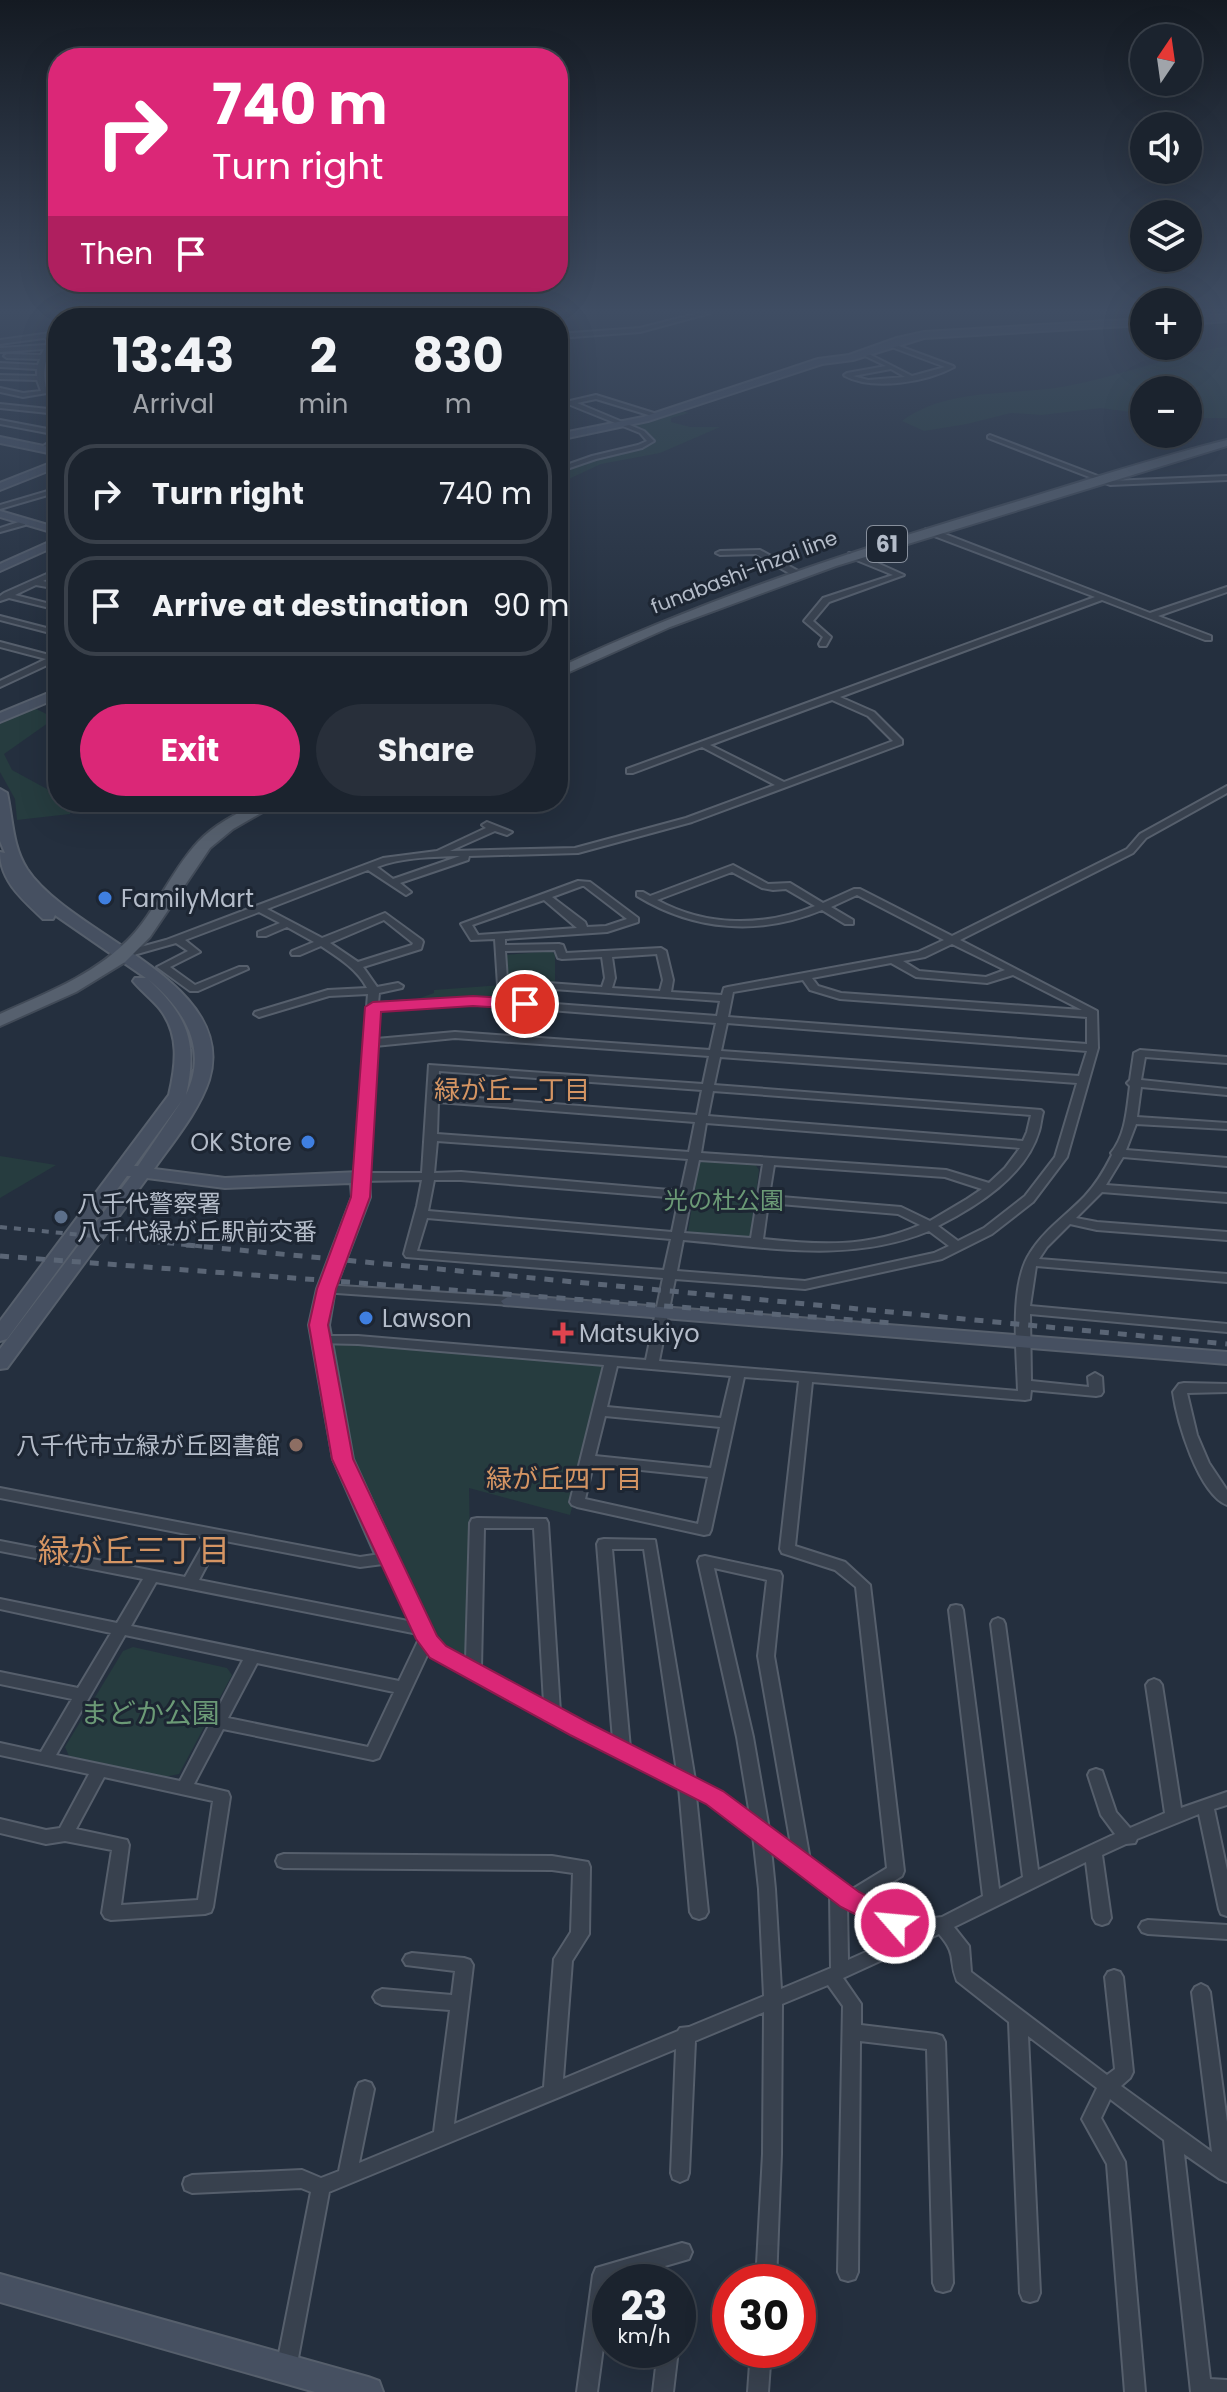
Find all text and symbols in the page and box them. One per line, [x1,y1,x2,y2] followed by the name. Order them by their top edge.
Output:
[1130,24,1202,96] north arrow
[1130,24,1202,448] map controls
[212,65,388,144] text: 740 m
[80,80,184,184] icon: right
[1130,112,1202,184] button: sound
[212,141,383,192] text: Turn right
[1130,200,1202,272] button: layers
[80,232,153,275] text: Then
[169,232,213,276] icon: arrive
[1130,288,1202,360] button: +
[112,322,234,389] text: 13:43
[310,322,337,389] text: 2
[412,322,504,389] text: 830
[1130,376,1202,448] button: −
[132,386,214,422] text: Arrival
[298,386,348,422] text: min
[445,386,472,422] text: m
[84,472,128,516] icon: right
[152,472,304,515] text: Turn right
[439,472,532,515] text: 740 m
[647,524,841,620] street label: funabashi-inzai line
[867,526,907,562] road number: 61
[84,584,128,628] icon: arrive
[152,584,469,627] text: Arrive at destination
[493,584,569,627] text: 90 m
[80,704,300,796] button: Exit
[316,704,536,796] button: Share
[121,882,254,915] place label: FamilyMart
[96,889,114,907] marker: FamilyMart
[491,970,559,1038] pin
[503,982,547,1026] icon: arrive
[434,1072,590,1108] district label: 緑が丘一丁目
[190,1126,292,1159] place label: OK Store
[299,1133,317,1151] marker: OK Store
[664,1184,784,1217] park label: 光の杜公園
[77,1187,317,1248] place label: 八千代警察署 八千代緑が丘駅前交番
[52,1208,70,1226] marker: 八千代警察署 八千代緑が丘駅前交番
[382,1302,472,1335] place label: Lawson
[357,1309,375,1327] marker: Lawson
[579,1317,700,1350] place label: Matsukiyo
[554,1324,572,1342] marker: Matsukiyo
[16,1429,280,1462] place label: 八千代市立緑が丘図書館
[287,1436,305,1454] marker: 八千代市立緑が丘図書館
[486,1461,642,1497] district label: 緑が丘四丁目
[38,1528,230,1573] district label: 緑が丘三丁目
[80,1694,220,1733] park label: まどか公園
[853,1881,937,1965] position arrow
[712,2264,816,2368] speed limit sign: 30
[620,2278,668,2334] text: 23
[617,2322,671,2350] text: km/h

